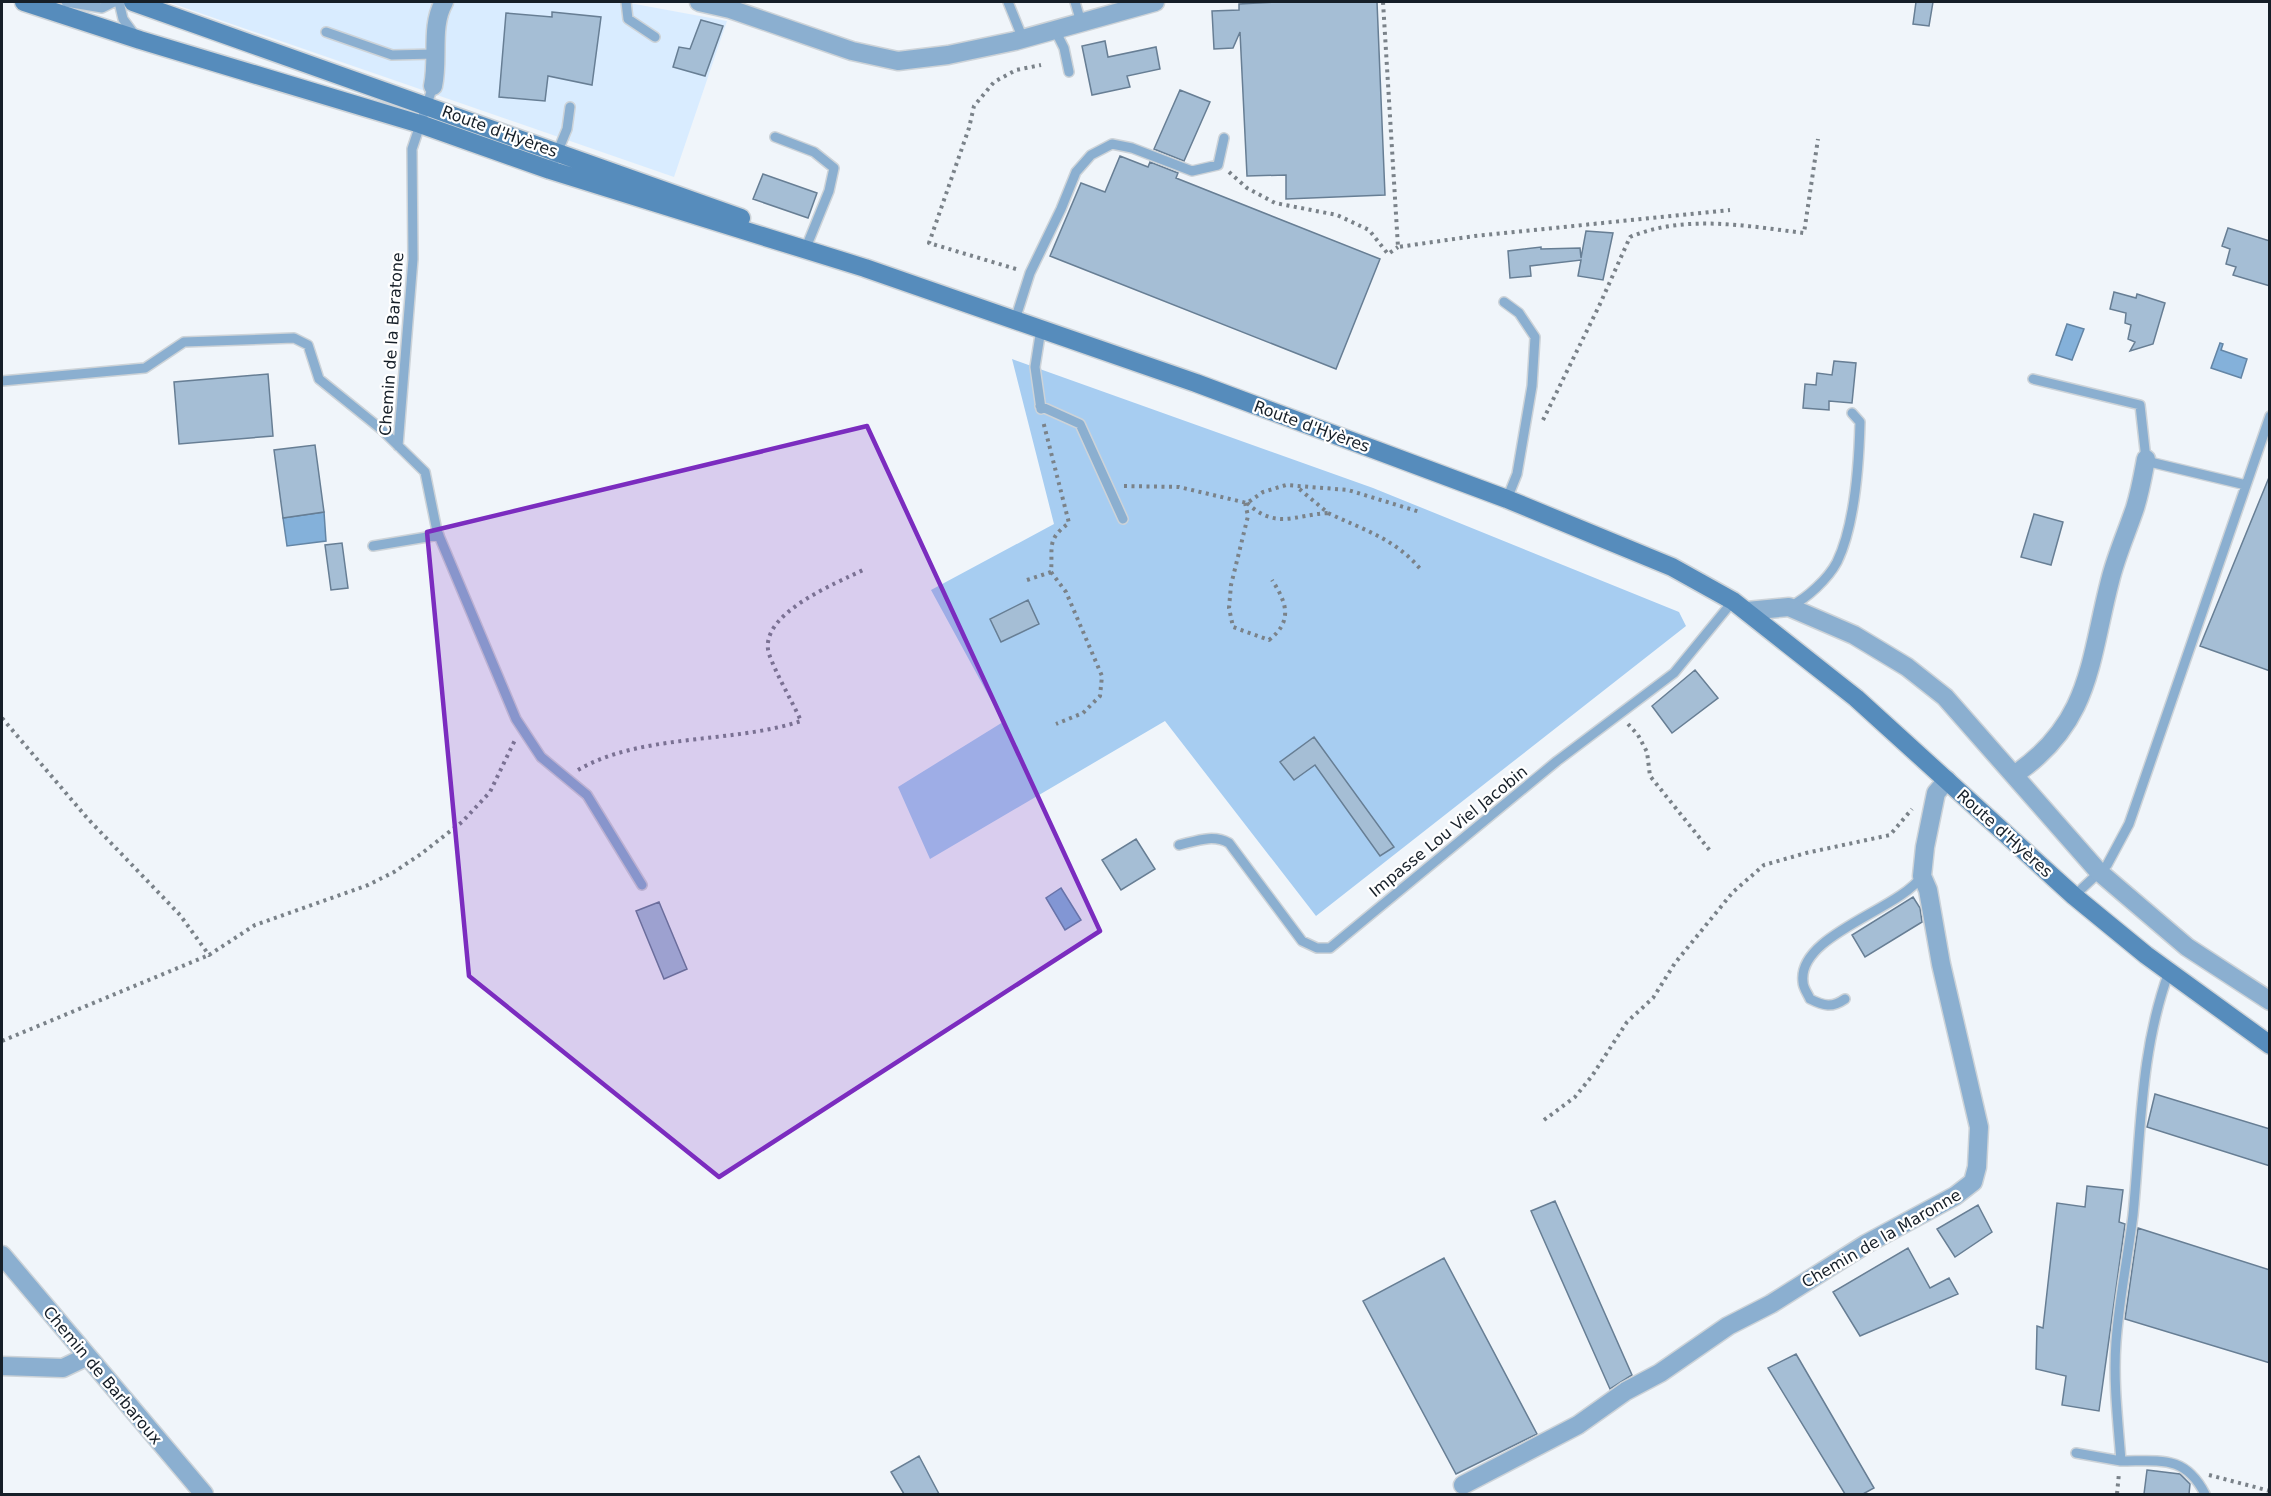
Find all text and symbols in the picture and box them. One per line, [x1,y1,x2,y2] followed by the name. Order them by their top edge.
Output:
[439,102,560,161] street label: Route d'Hyères
[376,252,407,436] street label: Chemin de la Baratone
[1251,397,1372,456] street label: Route d'Hyères
[1365,762,1531,901] street label: Impasse Lou Viel Jacobin
[1953,786,2056,881] street label: Route d'Hyères
[1798,1185,1964,1292] street label: Chemin de la Maronne
[39,1302,166,1448] street label: Chemin de Barbaroux

